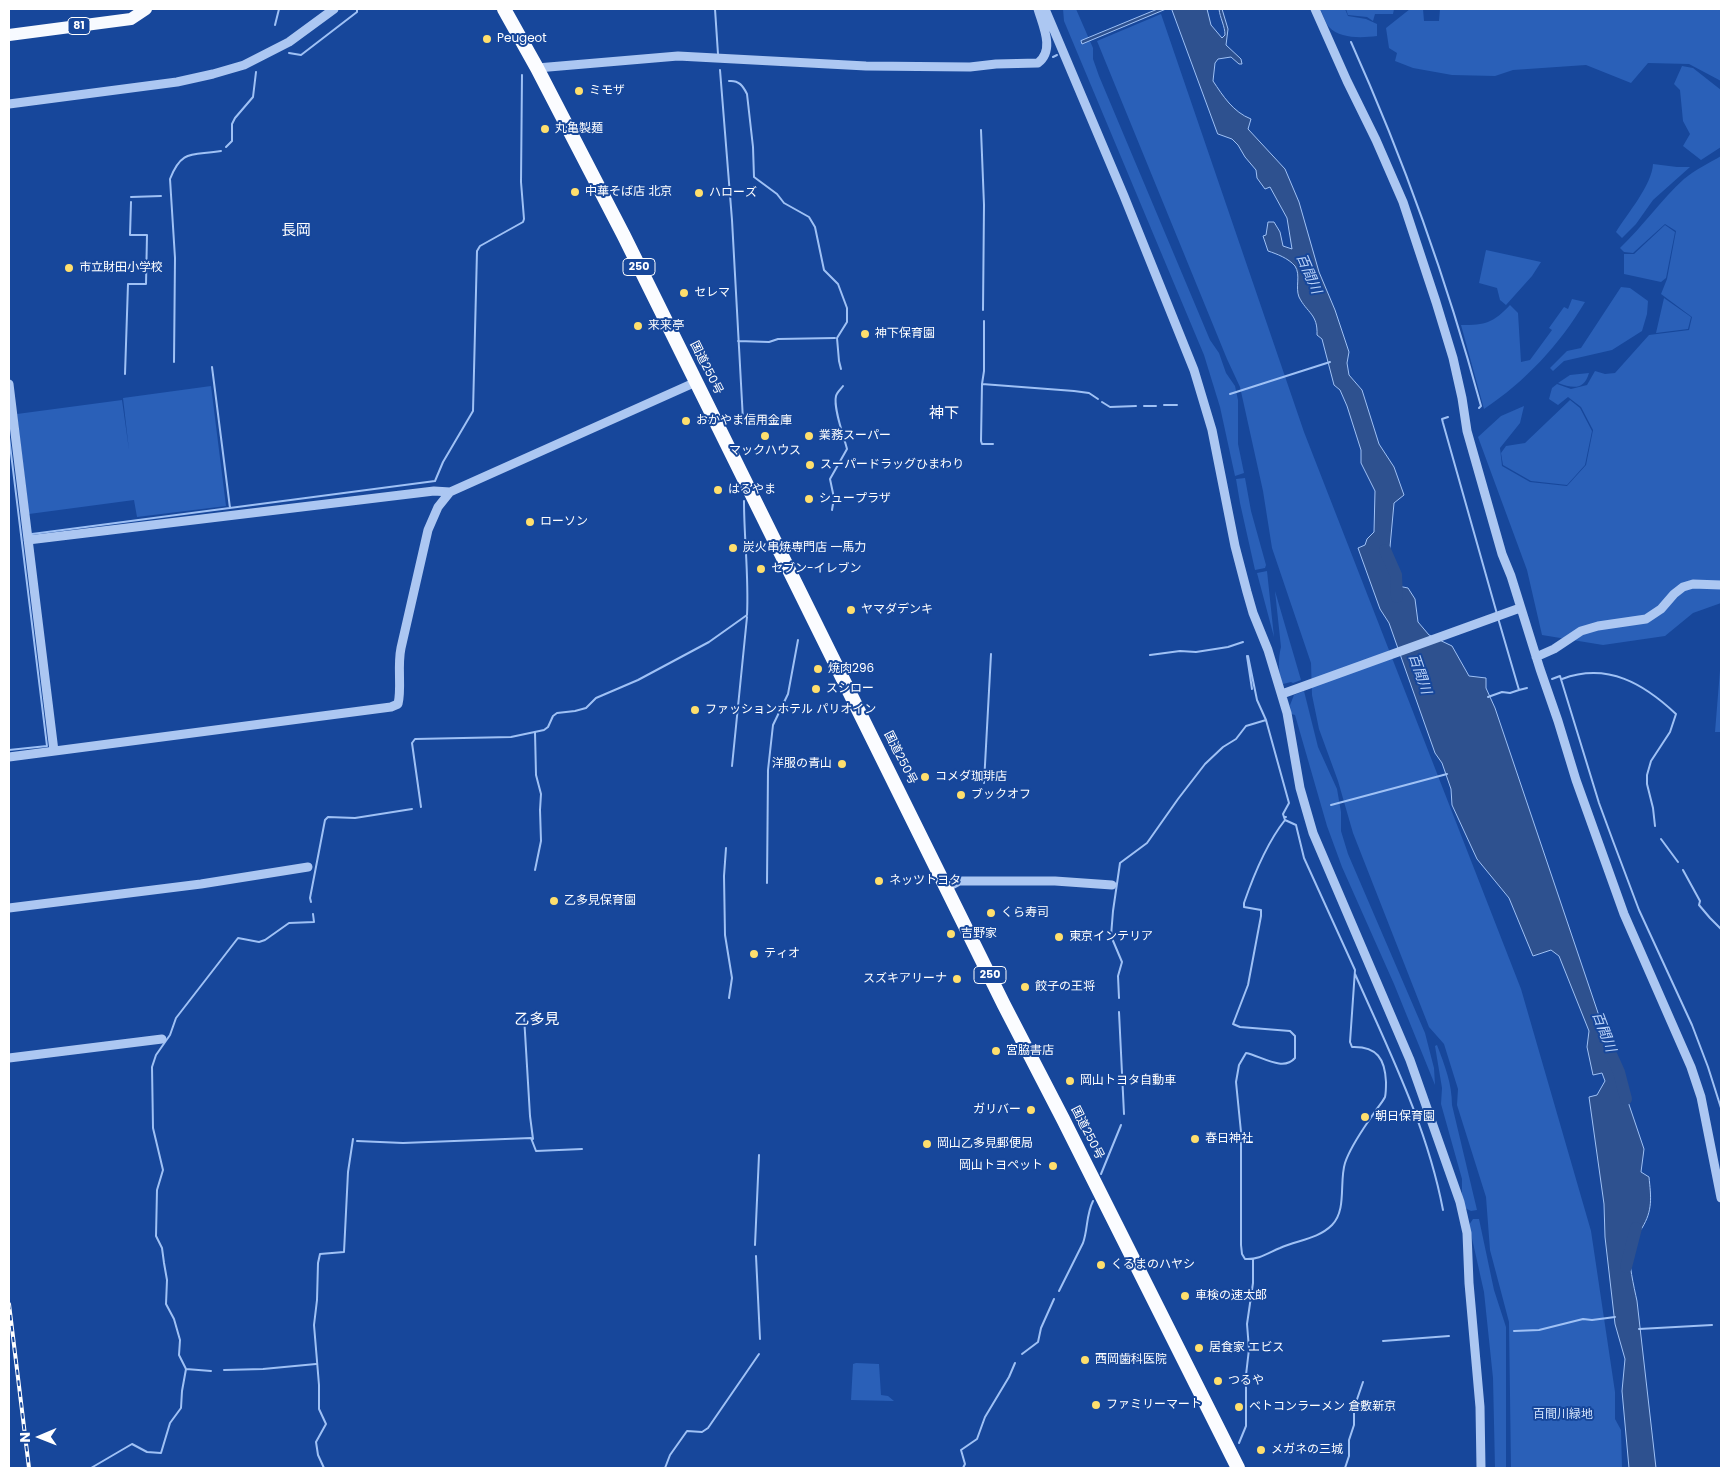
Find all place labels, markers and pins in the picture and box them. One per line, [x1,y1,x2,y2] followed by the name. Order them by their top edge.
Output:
[497,32,547,46] place label: Peugeot
[481,33,493,45] marker: Peugeot
[589,84,625,98] place label: ミモザ
[573,85,585,97] marker: ミモザ
[555,122,603,136] place label: 丸亀製麺
[539,123,551,135] marker: 丸亀製麺
[585,185,672,199] place label: 中華そば店 北京
[569,186,581,198] marker: 中華そば店 北京
[709,186,757,200] place label: ハローズ
[693,187,705,199] marker: ハローズ
[79,261,163,275] place label: 市立財田小学校
[63,262,75,274] marker: 市立財田小学校
[694,286,730,300] place label: セレマ
[678,287,690,299] marker: セレマ
[648,319,684,333] place label: 来来亭
[632,320,644,332] marker: 来来亭
[875,327,935,341] place label: 神下保育園
[859,328,871,340] marker: 神下保育園
[696,414,792,428] place label: おかやま信用金庫
[680,415,692,427] marker: おかやま信用金庫
[819,429,891,443] place label: 業務スーパー
[759,430,771,442] marker: マックハウス
[803,430,815,442] marker: 業務スーパー
[729,444,801,458] place label: マックハウス
[820,458,964,472] place label: スーパードラッグひまわり
[804,459,816,471] marker: スーパードラッグひまわり
[728,483,776,497] place label: はるやま
[712,484,724,496] marker: はるやま
[819,492,891,506] place label: シュープラザ
[803,493,815,505] marker: シュープラザ
[540,515,588,529] place label: ローソン
[524,516,536,528] marker: ローソン
[743,541,866,555] place label: 炭火串焼専門店 一馬力
[727,542,739,554] marker: 炭火串焼専門店 一馬力
[771,562,862,576] place label: セブン-イレブン
[755,563,767,575] marker: セブン-イレブン
[861,603,933,617] place label: ヤマダデンキ
[845,604,857,616] marker: ヤマダデンキ
[828,662,874,676] place label: 焼肉296
[812,663,824,675] marker: 焼肉296
[826,682,874,696] place label: スシロー
[810,683,822,695] marker: スシロー
[705,703,876,717] place label: ファッションホテル パリオイン
[689,704,701,716] marker: ファッションホテル パリオイン
[772,757,832,771] place label: 洋服の青山
[836,758,848,770] marker: 洋服の青山
[935,770,1007,784] place label: コメダ珈琲店
[919,771,931,783] marker: コメダ珈琲店
[971,788,1031,802] place label: ブックオフ
[955,789,967,801] marker: ブックオフ
[889,874,961,888] place label: ネッツトヨタ
[873,875,885,887] marker: ネッツトヨタ
[564,894,636,908] place label: 乙多見保育園
[548,895,560,907] marker: 乙多見保育園
[1001,906,1049,920] place label: くら寿司
[985,907,997,919] marker: くら寿司
[961,927,997,941] place label: 吉野家
[945,928,957,940] marker: 吉野家
[1069,930,1153,944] place label: 東京インテリア
[1053,931,1065,943] marker: 東京インテリア
[764,947,800,961] place label: ティオ
[748,948,760,960] marker: ティオ
[863,972,947,986] place label: スズキアリーナ
[951,973,963,985] marker: スズキアリーナ
[1035,980,1095,994] place label: 餃子の王将
[1019,981,1031,993] marker: 餃子の王将
[1006,1044,1054,1058] place label: 宮脇書店
[990,1045,1002,1057] marker: 宮脇書店
[1080,1074,1176,1088] place label: 岡山トヨタ自動車
[1064,1075,1076,1087] marker: 岡山トヨタ自動車
[973,1103,1021,1117] place label: ガリバー
[1025,1104,1037,1116] marker: ガリバー
[1375,1110,1435,1124] place label: 朝日保育園
[1359,1111,1371,1123] marker: 朝日保育園
[1205,1132,1253,1146] place label: 春日神社
[1189,1133,1201,1145] marker: 春日神社
[937,1137,1033,1151] place label: 岡山乙多見郵便局
[921,1138,933,1150] marker: 岡山乙多見郵便局
[959,1159,1043,1173] place label: 岡山トヨペット
[1047,1160,1059,1172] marker: 岡山トヨペット
[1111,1258,1195,1272] place label: くるまのハヤシ
[1095,1259,1107,1271] marker: くるまのハヤシ
[1195,1289,1267,1303] place label: 車検の速太郎
[1179,1290,1191,1302] marker: 車検の速太郎
[1209,1341,1284,1355] place label: 居食家 エビス
[1193,1342,1205,1354] marker: 居食家 エビス
[1095,1353,1167,1367] place label: 西岡歯科医院
[1079,1354,1091,1366] marker: 西岡歯科医院
[1228,1374,1264,1388] place label: つるや
[1212,1375,1224,1387] marker: つるや
[1106,1398,1202,1412] place label: ファミリーマート
[1090,1399,1102,1411] marker: ファミリーマート
[1249,1400,1396,1414] place label: ベトコンラーメン 倉敷新京
[1233,1401,1245,1413] marker: ベトコンラーメン 倉敷新京
[1271,1443,1343,1457] place label: メガネの三城
[1255,1444,1267,1456] marker: メガネの三城

